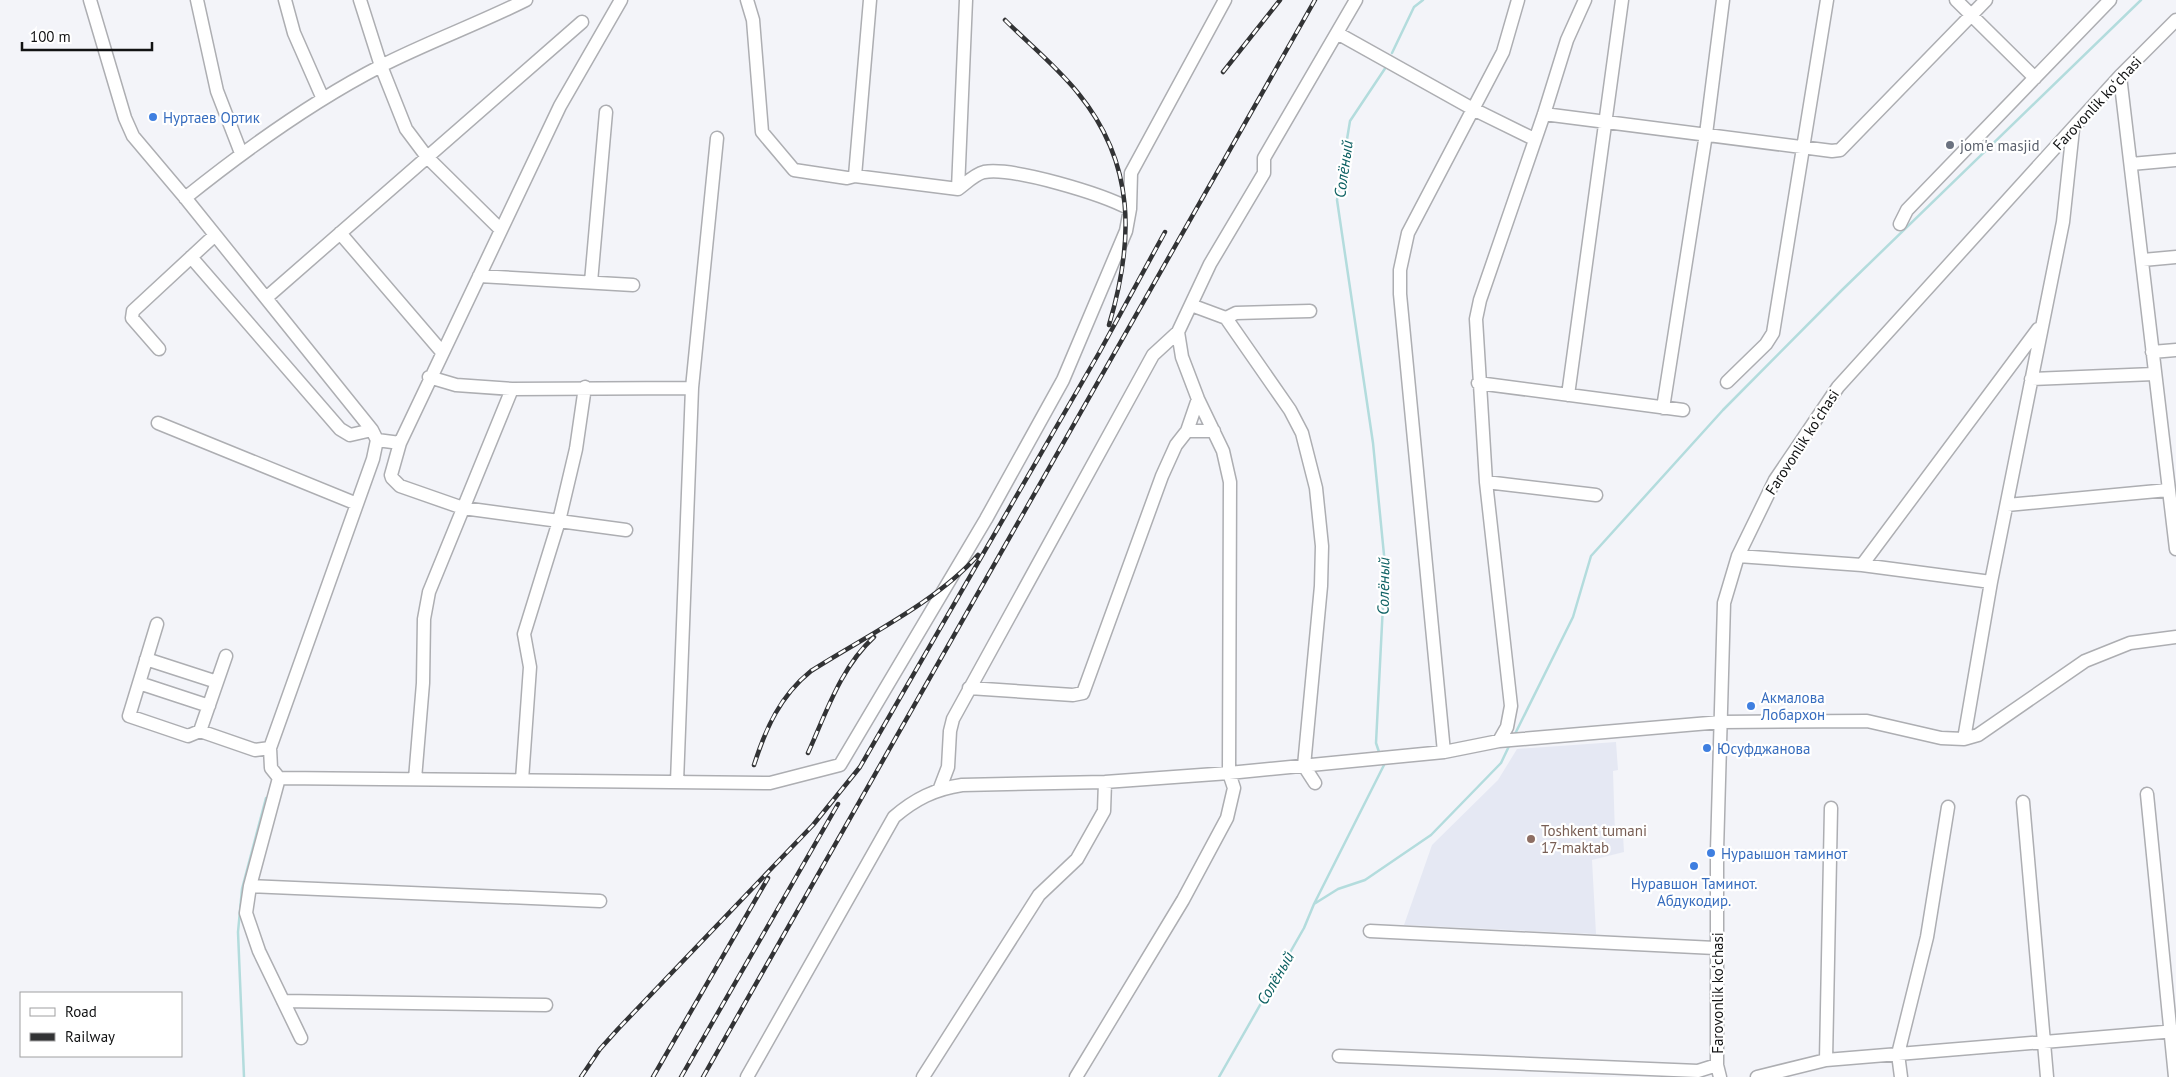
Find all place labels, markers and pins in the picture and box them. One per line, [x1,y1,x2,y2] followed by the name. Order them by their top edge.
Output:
[163,108,261,127] place label: Нуртаев Ортик
[147,111,159,123] marker: Нуртаев Ортик
[1960,136,2040,155] place label: jom'e masjid
[1944,139,1956,151] marker: jom'e masjid
[1760,688,1825,724] place label: Акмалова Лобархон
[1745,700,1757,712] marker: Акмалова Лобархон
[1717,739,1810,758] place label: Юсуфджанова
[1701,742,1713,754] marker: Юсуфджанова
[1541,821,1647,857] place label: Toshkent tumani 17-maktab
[1525,833,1537,845] marker: Toshkent tumani 17-maktab
[1721,844,1848,863] place label: Нураышон таминот
[1705,847,1717,859] marker: Нураышон таминот
[1688,860,1700,872] marker: Нуравшон Таминот. Абдукодир.
[1631,874,1757,910] place label: Нуравшон Таминот. Абдукодир.

